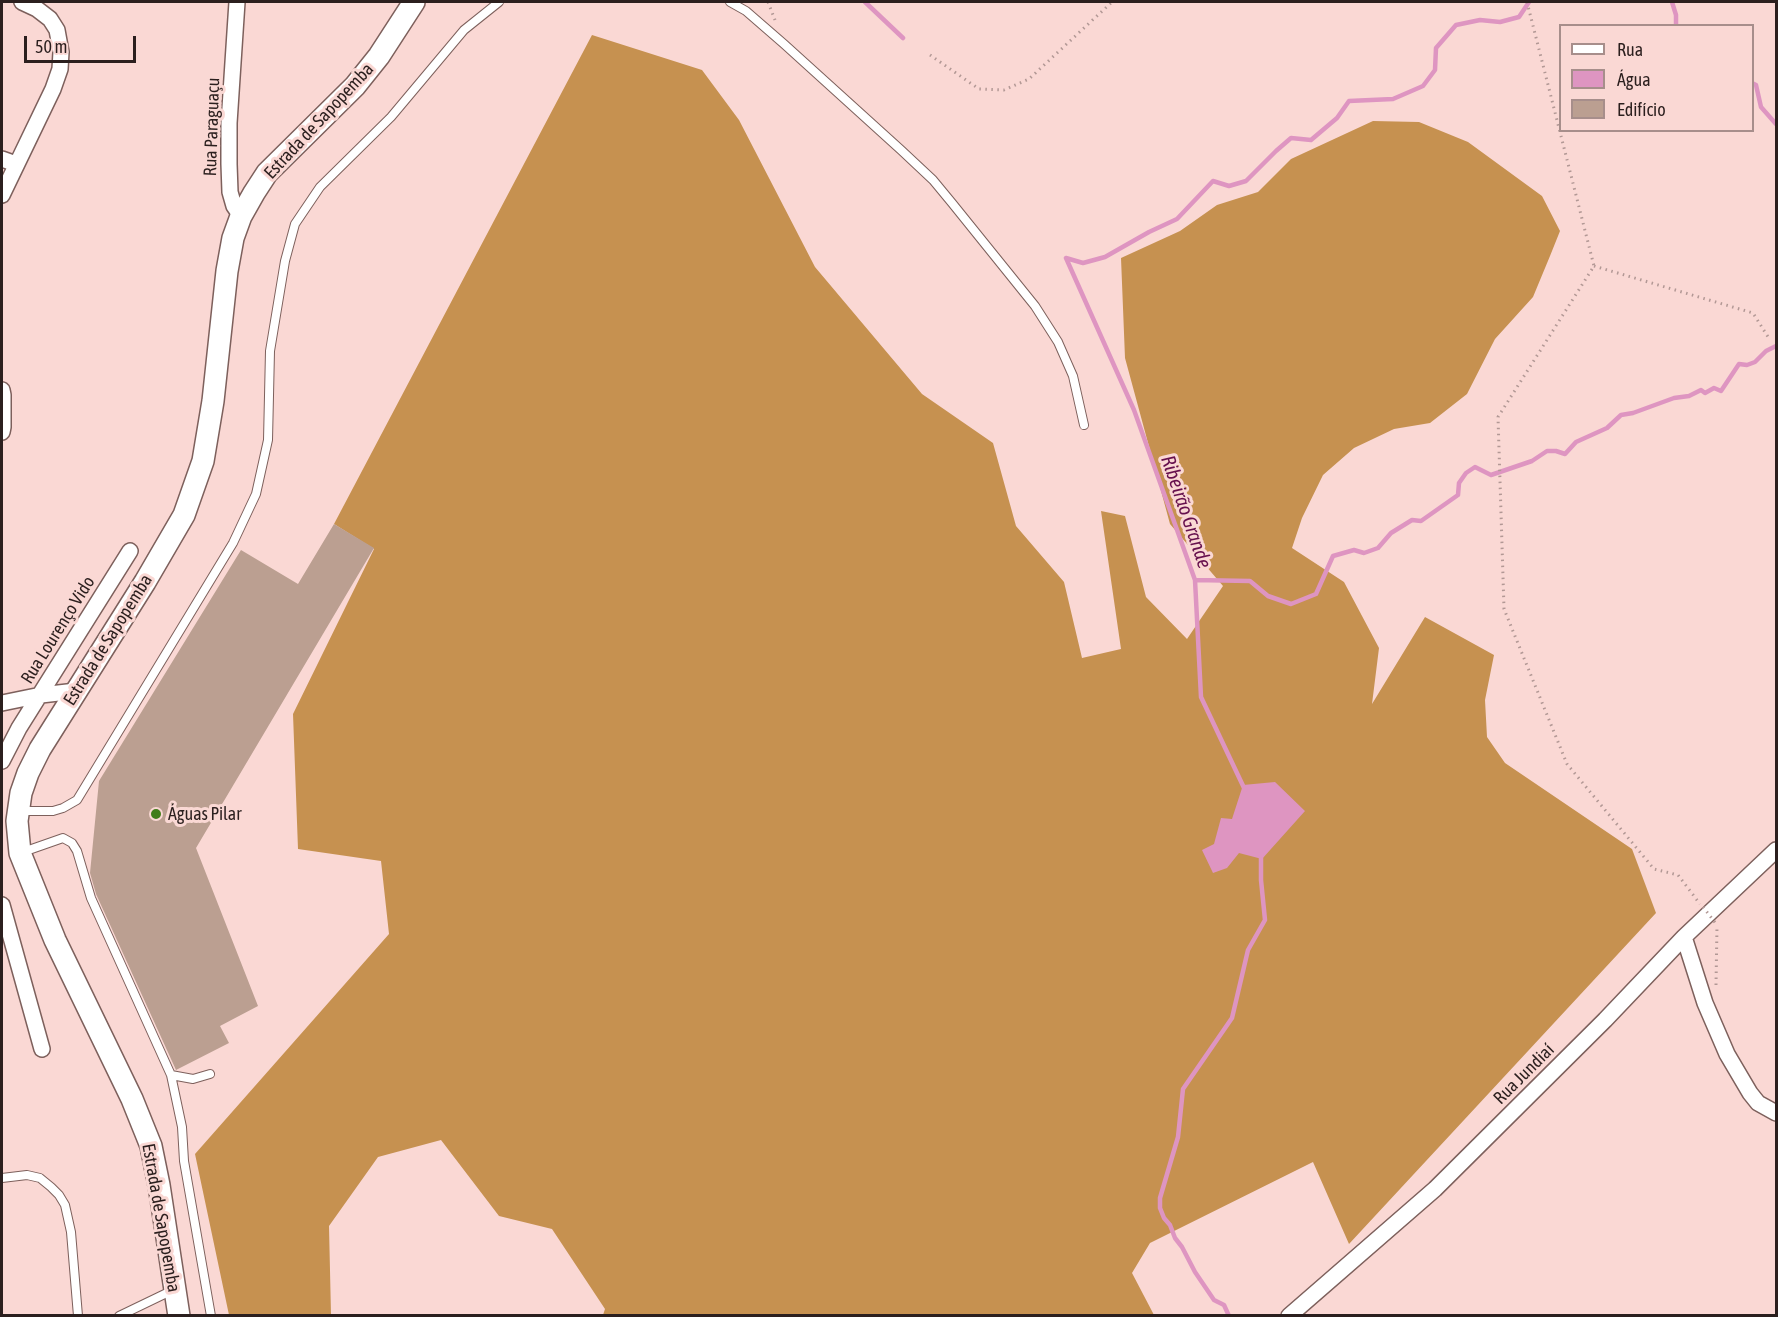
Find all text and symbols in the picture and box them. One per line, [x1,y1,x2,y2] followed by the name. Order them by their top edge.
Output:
[27,24,140,62] scale bar
[1559,24,1754,132] legend
[35,36,67,57] text: 50 m
[1617,39,1643,60] text: Rua
[260,59,378,183] street label: Estrada de Sapopemba
[1617,69,1651,90] text: Água
[199,77,225,177] street label: Rua Paraguaçu
[1617,99,1666,120] text: Edifício
[1155,452,1217,572] water label: Ribeirão Grande
[59,570,157,710] street label: Estrada de Sapopemba
[16,572,100,688] street label: Rua Lourenço Vido
[168,803,241,825] place label: Águas Pilar
[149,807,163,821] marker: Águas Pilar
[1489,1039,1559,1109] street label: Rua Jundiaí
[137,1142,185,1294] street label: Estrada de Sapopemba

